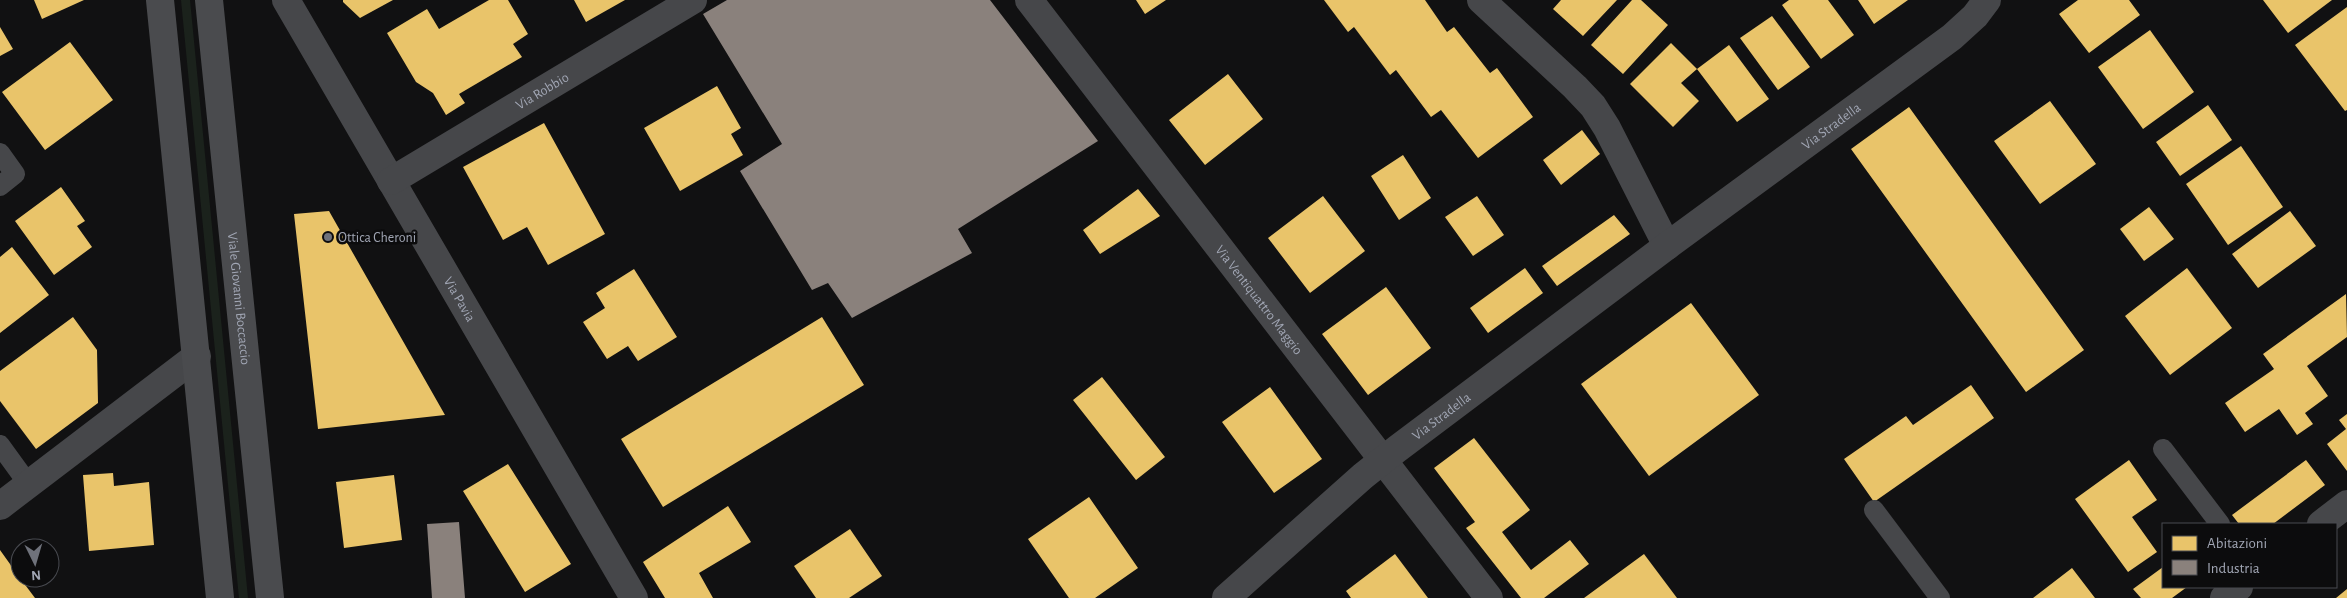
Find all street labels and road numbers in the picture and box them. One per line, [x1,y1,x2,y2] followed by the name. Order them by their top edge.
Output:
[514,70,571,113] street label: Via Robbio
[1800,100,1864,153] street label: Via Stradella
[225,232,252,366] street label: Viale Giovanni Boccaccio
[1212,243,1305,358] street label: Via Ventiquattro Maggio
[441,275,478,325] street label: Via Pavia
[1410,390,1474,443] street label: Via Stradella

